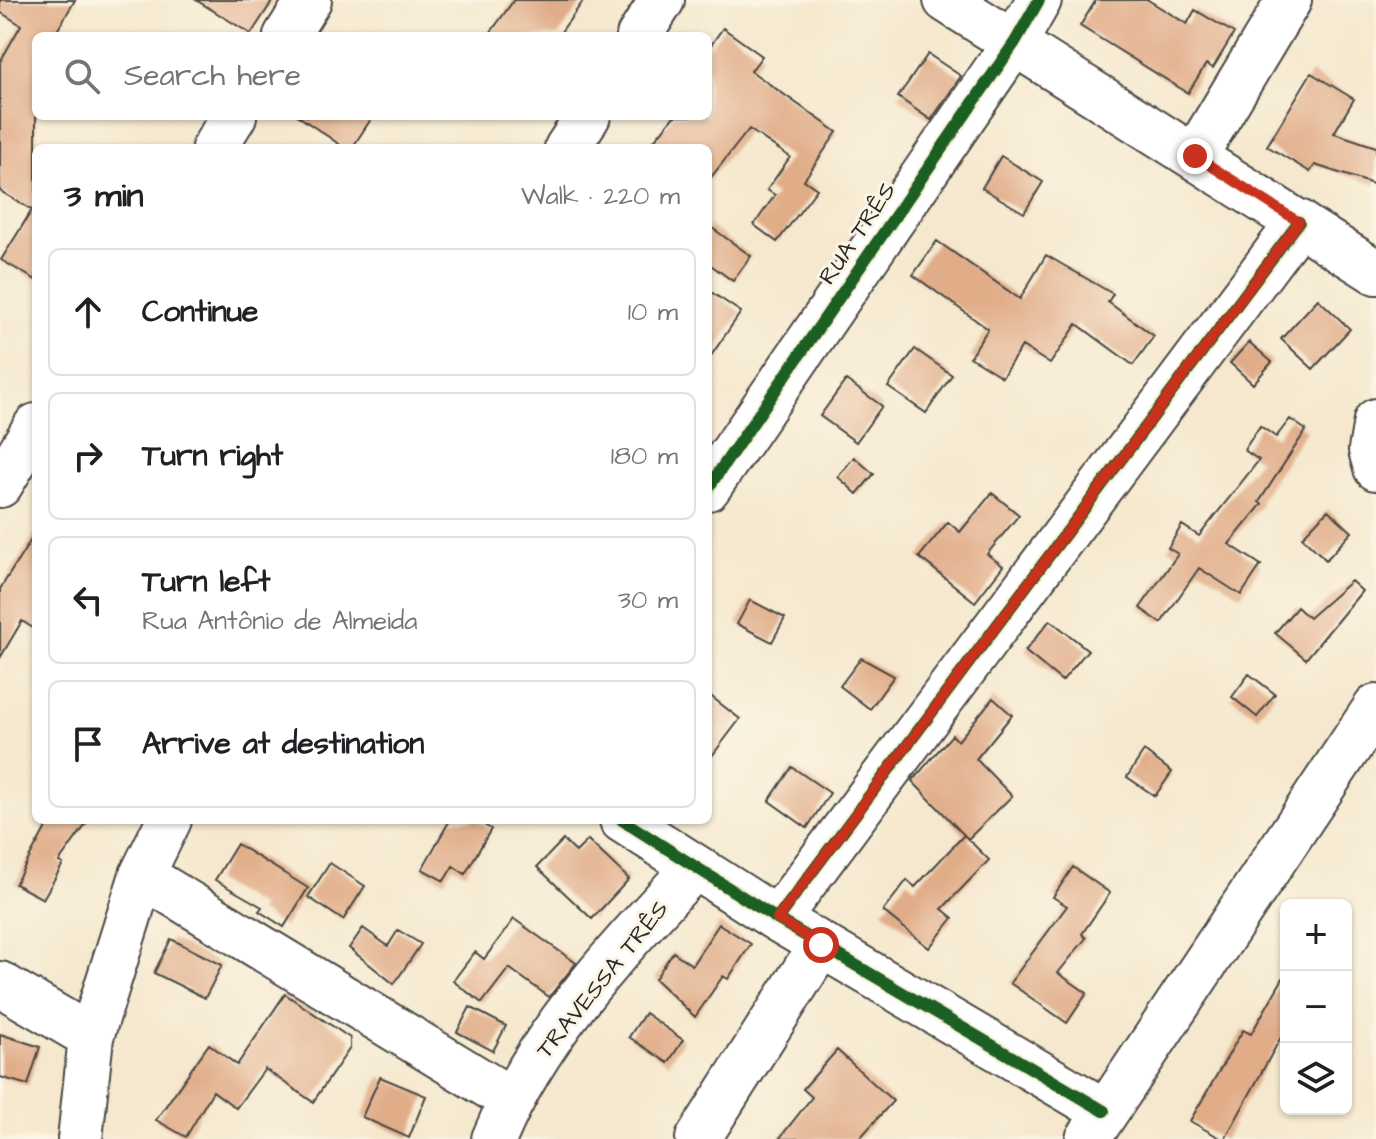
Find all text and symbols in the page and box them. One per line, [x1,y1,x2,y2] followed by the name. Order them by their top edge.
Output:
[32,32,712,120] search box
[60,54,104,98] icon: search
[124,55,301,97] text: Search here
[1177,138,1213,174] route end
[64,172,144,220] text: 3 min
[811,175,905,292] street label: RUA TRÊS
[521,178,680,214] text: Walk · 220 m
[66,290,110,334] icon: ahead
[142,291,258,333] text: Continue
[628,294,678,330] text: 10 m
[66,434,110,478] icon: right
[142,435,283,477] text: Turn right
[611,438,678,474] text: 180 m
[142,561,270,603] text: Turn left
[66,578,110,622] icon: left
[618,582,678,618] text: 30 m
[142,603,418,639] text: Rua Antônio de Almeida
[66,722,110,766] icon: arrive
[142,723,424,765] text: Arrive at destination
[528,893,677,1066] street label: TRAVESSA TRÊS
[1280,899,1352,1115] map controls
[1280,899,1352,971] button: +
[803,927,839,963] route start
[1280,971,1352,1043] button: −
[1280,1043,1352,1115] button: layers

